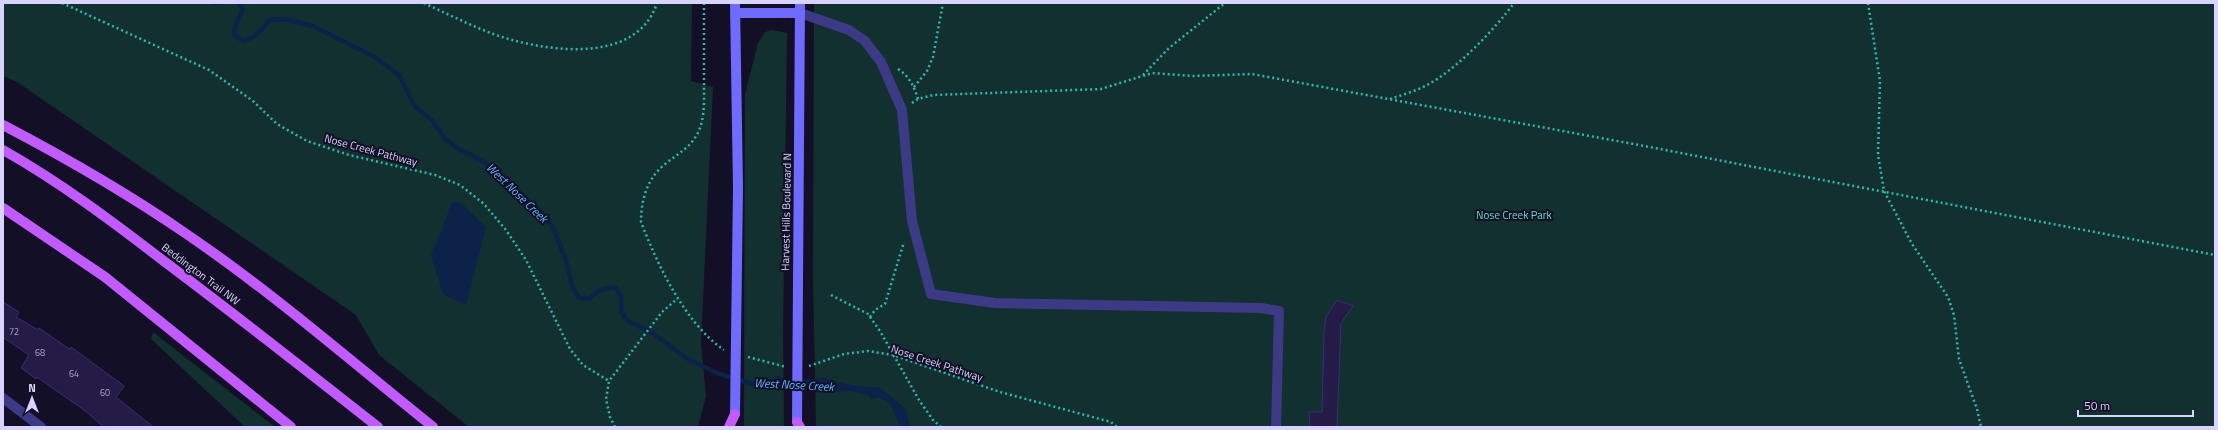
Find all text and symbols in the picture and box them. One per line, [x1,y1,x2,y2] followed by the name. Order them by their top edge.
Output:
[323,130,420,170] street label: Nose Creek Pathway
[777,153,795,271] street label: Harvest Hills Boulevard N
[482,158,554,228] water label: West Nose Creek
[1476,207,1553,223] park label: Nose Creek Park
[158,239,244,309] street label: Beddington Trail NW
[9,325,19,338] house number: 72
[889,341,986,386] street label: Nose Creek Pathway
[35,346,45,359] house number: 68
[69,367,79,380] house number: 64
[754,373,836,396] water label: West Nose Creek
[12,378,52,418] north arrow
[28,380,36,396] text: N
[100,386,110,399] house number: 60
[2078,392,2193,418] scale bar
[2084,396,2110,415] text: 50 m

